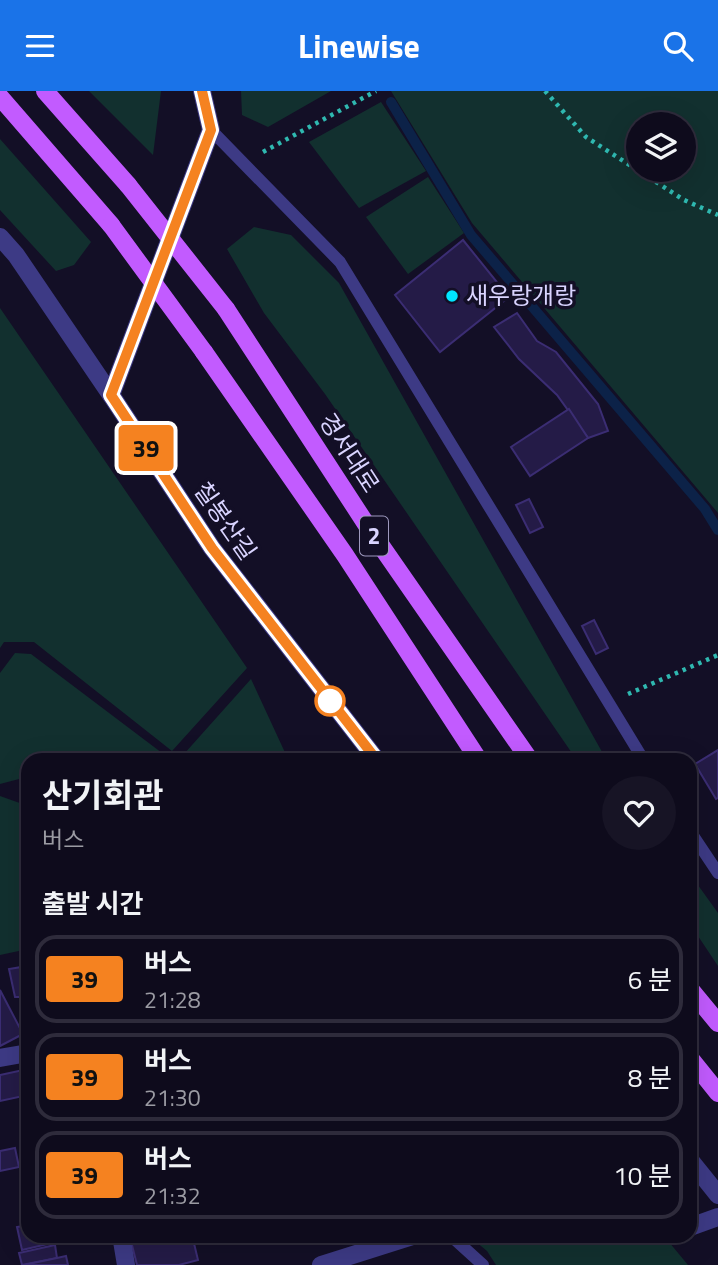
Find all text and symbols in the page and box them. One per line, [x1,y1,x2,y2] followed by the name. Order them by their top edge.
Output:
[298,22,420,70] text: Linewise
[21,27,59,65] icon: menu
[659,27,697,65] icon: search
[626,112,696,182] map controls
[626,112,696,182] button: layers
[466,277,576,313] place label: 새우랑개랑
[444,288,460,304] marker: 새우랑개랑
[311,406,389,499] street label: 경서대로
[114,425,178,471] line badge: 39
[133,430,159,466] text: 39
[186,474,266,567] street label: 칠봉산길
[360,517,388,555] road number: 2
[315,686,345,716] unlabelled marker
[42,770,163,820] text: 산기회관
[602,776,676,850] button: heart
[42,822,84,857] text: 버스
[42,884,143,923] text: 출발 시간
[144,943,192,982] text: 버스
[628,960,672,999] text: 6 분
[71,961,98,997] text: 39
[144,982,201,1017] text: 21:28
[144,1041,192,1080] text: 버스
[628,1058,672,1097] text: 8 분
[71,1059,98,1095] text: 39
[144,1080,201,1115] text: 21:30
[144,1139,192,1178] text: 버스
[613,1156,672,1195] text: 10 분
[71,1157,98,1193] text: 39
[144,1178,201,1213] text: 21:32

